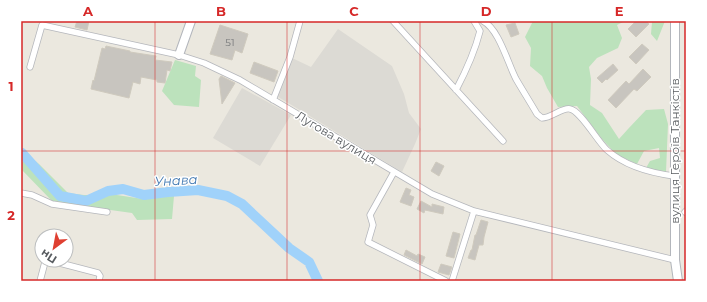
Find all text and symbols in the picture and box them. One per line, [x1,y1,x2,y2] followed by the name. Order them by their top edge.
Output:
[82,3,94,19] text: A
[216,3,226,19] text: B
[349,3,359,19] text: C
[481,3,492,19] text: D
[615,3,624,19] text: E
[225,36,235,49] house number: 51
[8,78,14,94] text: 1
[667,78,682,224] street label: вулиця Героїв Танкістів
[293,108,379,168] street label: Лугова вулиця
[154,171,198,189] water label: Унава
[7,207,15,223] text: 2
[34,228,74,268] north arrow
[38,246,59,267] text: Пн

